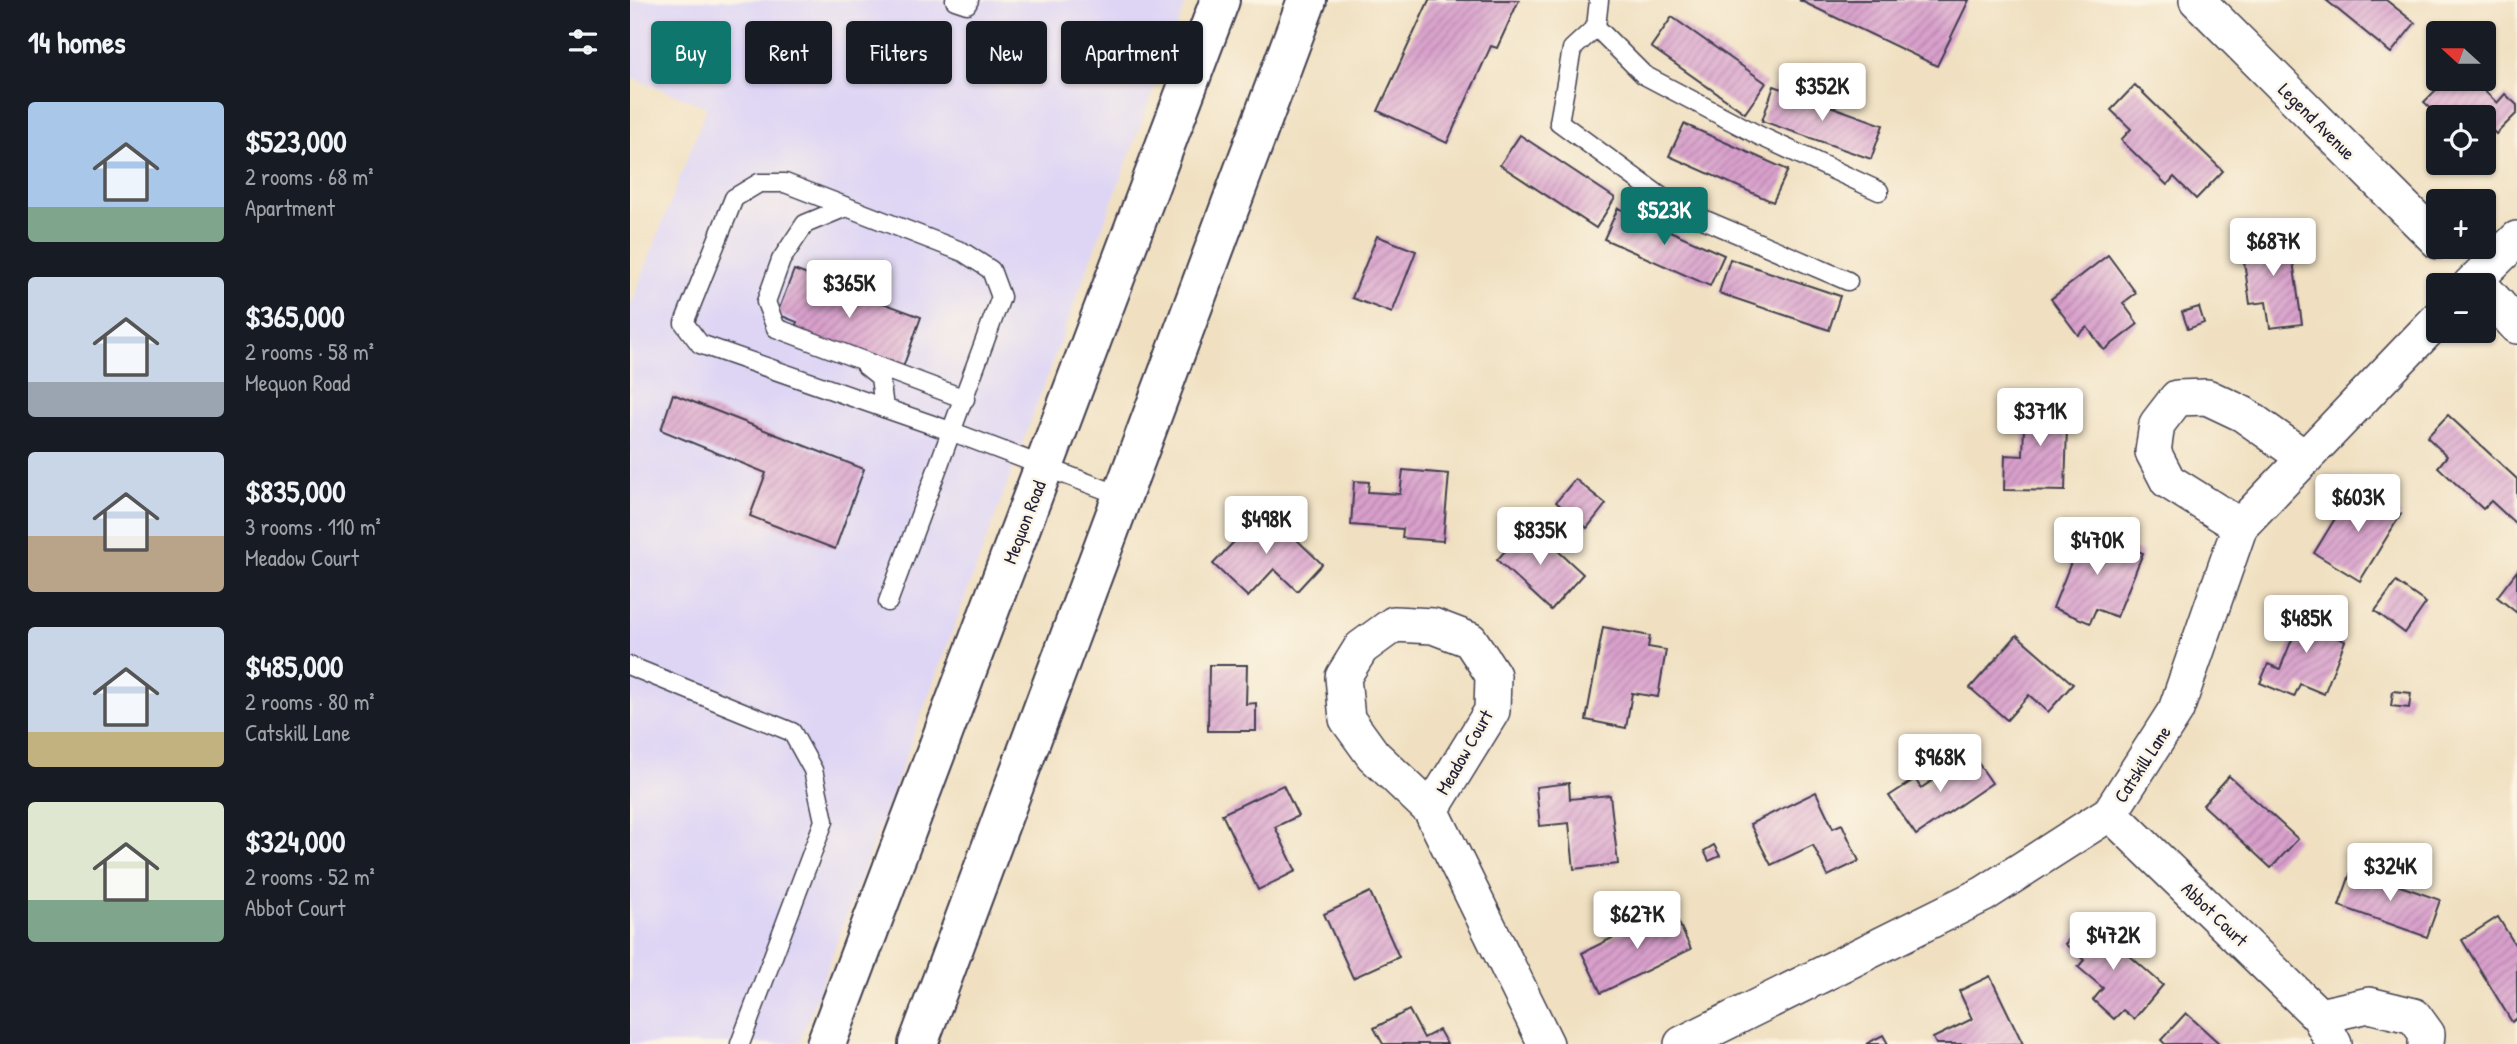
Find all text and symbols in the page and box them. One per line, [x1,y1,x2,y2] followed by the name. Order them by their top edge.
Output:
[651,21,731,84] chip: Buy
[745,21,832,84] chip: Rent
[846,21,952,84] chip: Filters
[966,21,1047,84] chip: New
[1061,21,1203,84] chip: Apartment
[2426,21,2496,91] north arrow
[2426,21,2496,343] map controls
[28,22,126,62] text: 14 homes
[564,23,602,61] icon: filters
[1773,64,1871,123] pin: $352K
[1795,70,1849,101] text: $352K
[2273,77,2362,166] street label: Legend Avenue
[2426,105,2496,175] button: locate
[245,121,347,161] text: $523,000
[84,130,168,214] icon: home
[245,161,373,192] text: 2 rooms · 68 m²
[1615,188,1713,247] pin: $523K
[2426,189,2496,259] button: +
[245,192,335,223] text: Apartment
[1637,194,1691,225] text: $523K
[2224,218,2322,278] pin: $687K
[2246,225,2300,256] text: $687K
[800,260,898,320] pin: $365K
[823,267,875,298] text: $365K
[2426,273,2496,343] button: −
[245,296,345,336] text: $365,000
[84,305,168,389] icon: home
[245,336,374,367] text: 2 rooms · 58 m²
[245,367,350,398] text: Mequon Road
[1991,388,2089,448] pin: $371K
[2013,395,2067,426] text: $371K
[245,471,346,511] text: $835,000
[2309,475,2407,534] pin: $603K
[996,476,1052,567] street label: Mequon Road
[84,480,168,564] icon: home
[2331,481,2385,512] text: $603K
[1217,496,1315,556] pin: $498K
[1241,503,1291,534] text: $498K
[1491,508,1589,567] pin: $835K
[245,511,381,542] text: 3 rooms · 110 m²
[1513,514,1567,545] text: $835K
[2048,518,2146,577] pin: $470K
[2070,524,2124,555] text: $470K
[245,542,359,573] text: Meadow Court
[2257,596,2355,655] pin: $485K
[2280,602,2332,633] text: $485K
[245,646,344,686] text: $485,000
[84,655,168,739] icon: home
[245,686,375,717] text: 2 rooms · 80 m²
[1429,704,1499,799] street label: Meadow Court
[245,717,350,748] text: Catskill Lane
[2107,720,2177,808] street label: Catskill Lane
[1891,734,1989,794] pin: $968K
[1914,741,1966,772] text: $968K
[245,821,345,861] text: $324,000
[84,830,168,914] icon: home
[2341,844,2439,903] pin: $324K
[2363,850,2417,881] text: $324K
[245,861,375,892] text: 2 rooms · 52 m²
[2176,876,2254,953] street label: Abbot Court
[245,892,346,923] text: Abbot Court
[1588,892,1686,951] pin: $627K
[1609,898,1665,929] text: $627K
[2064,912,2162,972] pin: $472K
[2086,919,2140,950] text: $472K

